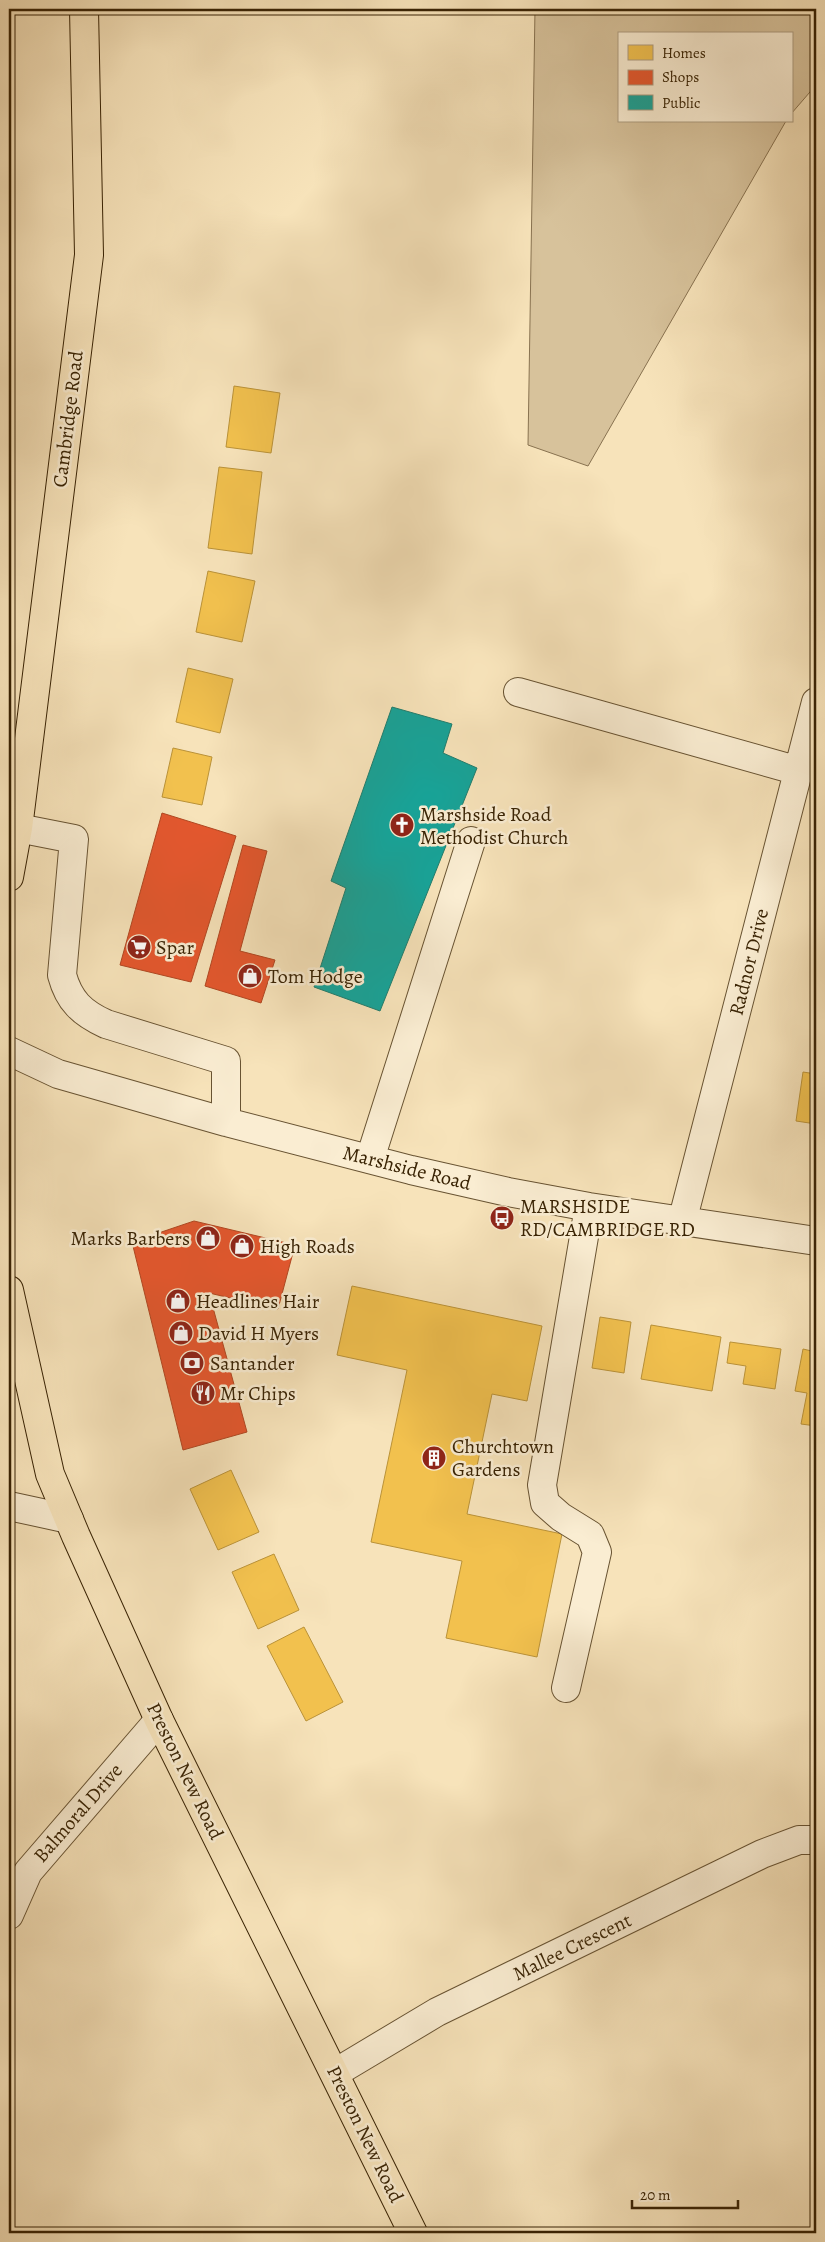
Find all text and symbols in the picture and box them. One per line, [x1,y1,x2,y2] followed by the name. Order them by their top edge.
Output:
[618,32,792,122] legend
[662,43,706,63] text: Homes
[662,67,699,87] text: Shops
[662,93,700,113] text: Public
[46,349,90,489] street label: Cambridge Road
[420,801,569,851] place label: Marshside Road Methodist Church
[389,812,415,838] church icon: Marshside Road Methodist Church
[723,906,775,1018] street label: Radnor Drive
[126,934,152,960] supermarket icon: Spar
[156,934,194,961] place label: Spar
[237,963,263,989] shop icon: Tom Hodge
[268,963,363,990] place label: Tom Hodge
[340,1139,474,1197] street label: Marshside Road
[520,1193,695,1243] place label: MARSHSIDE RD/CAMBRIDGE RD
[489,1205,515,1231] bus stop icon: MARSHSIDE RD/CAMBRIDGE RD
[71,1225,190,1252] place label: Marks Barbers
[195,1225,221,1251] shop icon: Marks Barbers
[229,1233,255,1259] shop icon: High Roads
[260,1233,355,1260] place label: High Roads
[165,1288,191,1314] shop icon: Headlines Hair
[196,1288,320,1315] place label: Headlines Hair
[168,1320,194,1346] shop icon: David H Myers
[198,1320,319,1347] place label: David H Myers
[179,1350,205,1376] bank icon: Santander
[210,1350,295,1377] place label: Santander
[190,1380,216,1406] restaurant icon: Mr Chips
[220,1380,296,1407] place label: Mr Chips
[452,1433,554,1483] place label: Churchtown Gardens
[421,1445,447,1471] building icon: Churchtown Gardens
[140,1698,230,1844] street label: Preston New Road
[27,1758,129,1868] street label: Balmoral Drive
[508,1906,636,1987] street label: Mallee Crescent
[320,2061,410,2207] street label: Preston New Road
[632,2177,739,2209] scale bar
[640,2185,671,2205] text: 20 m

